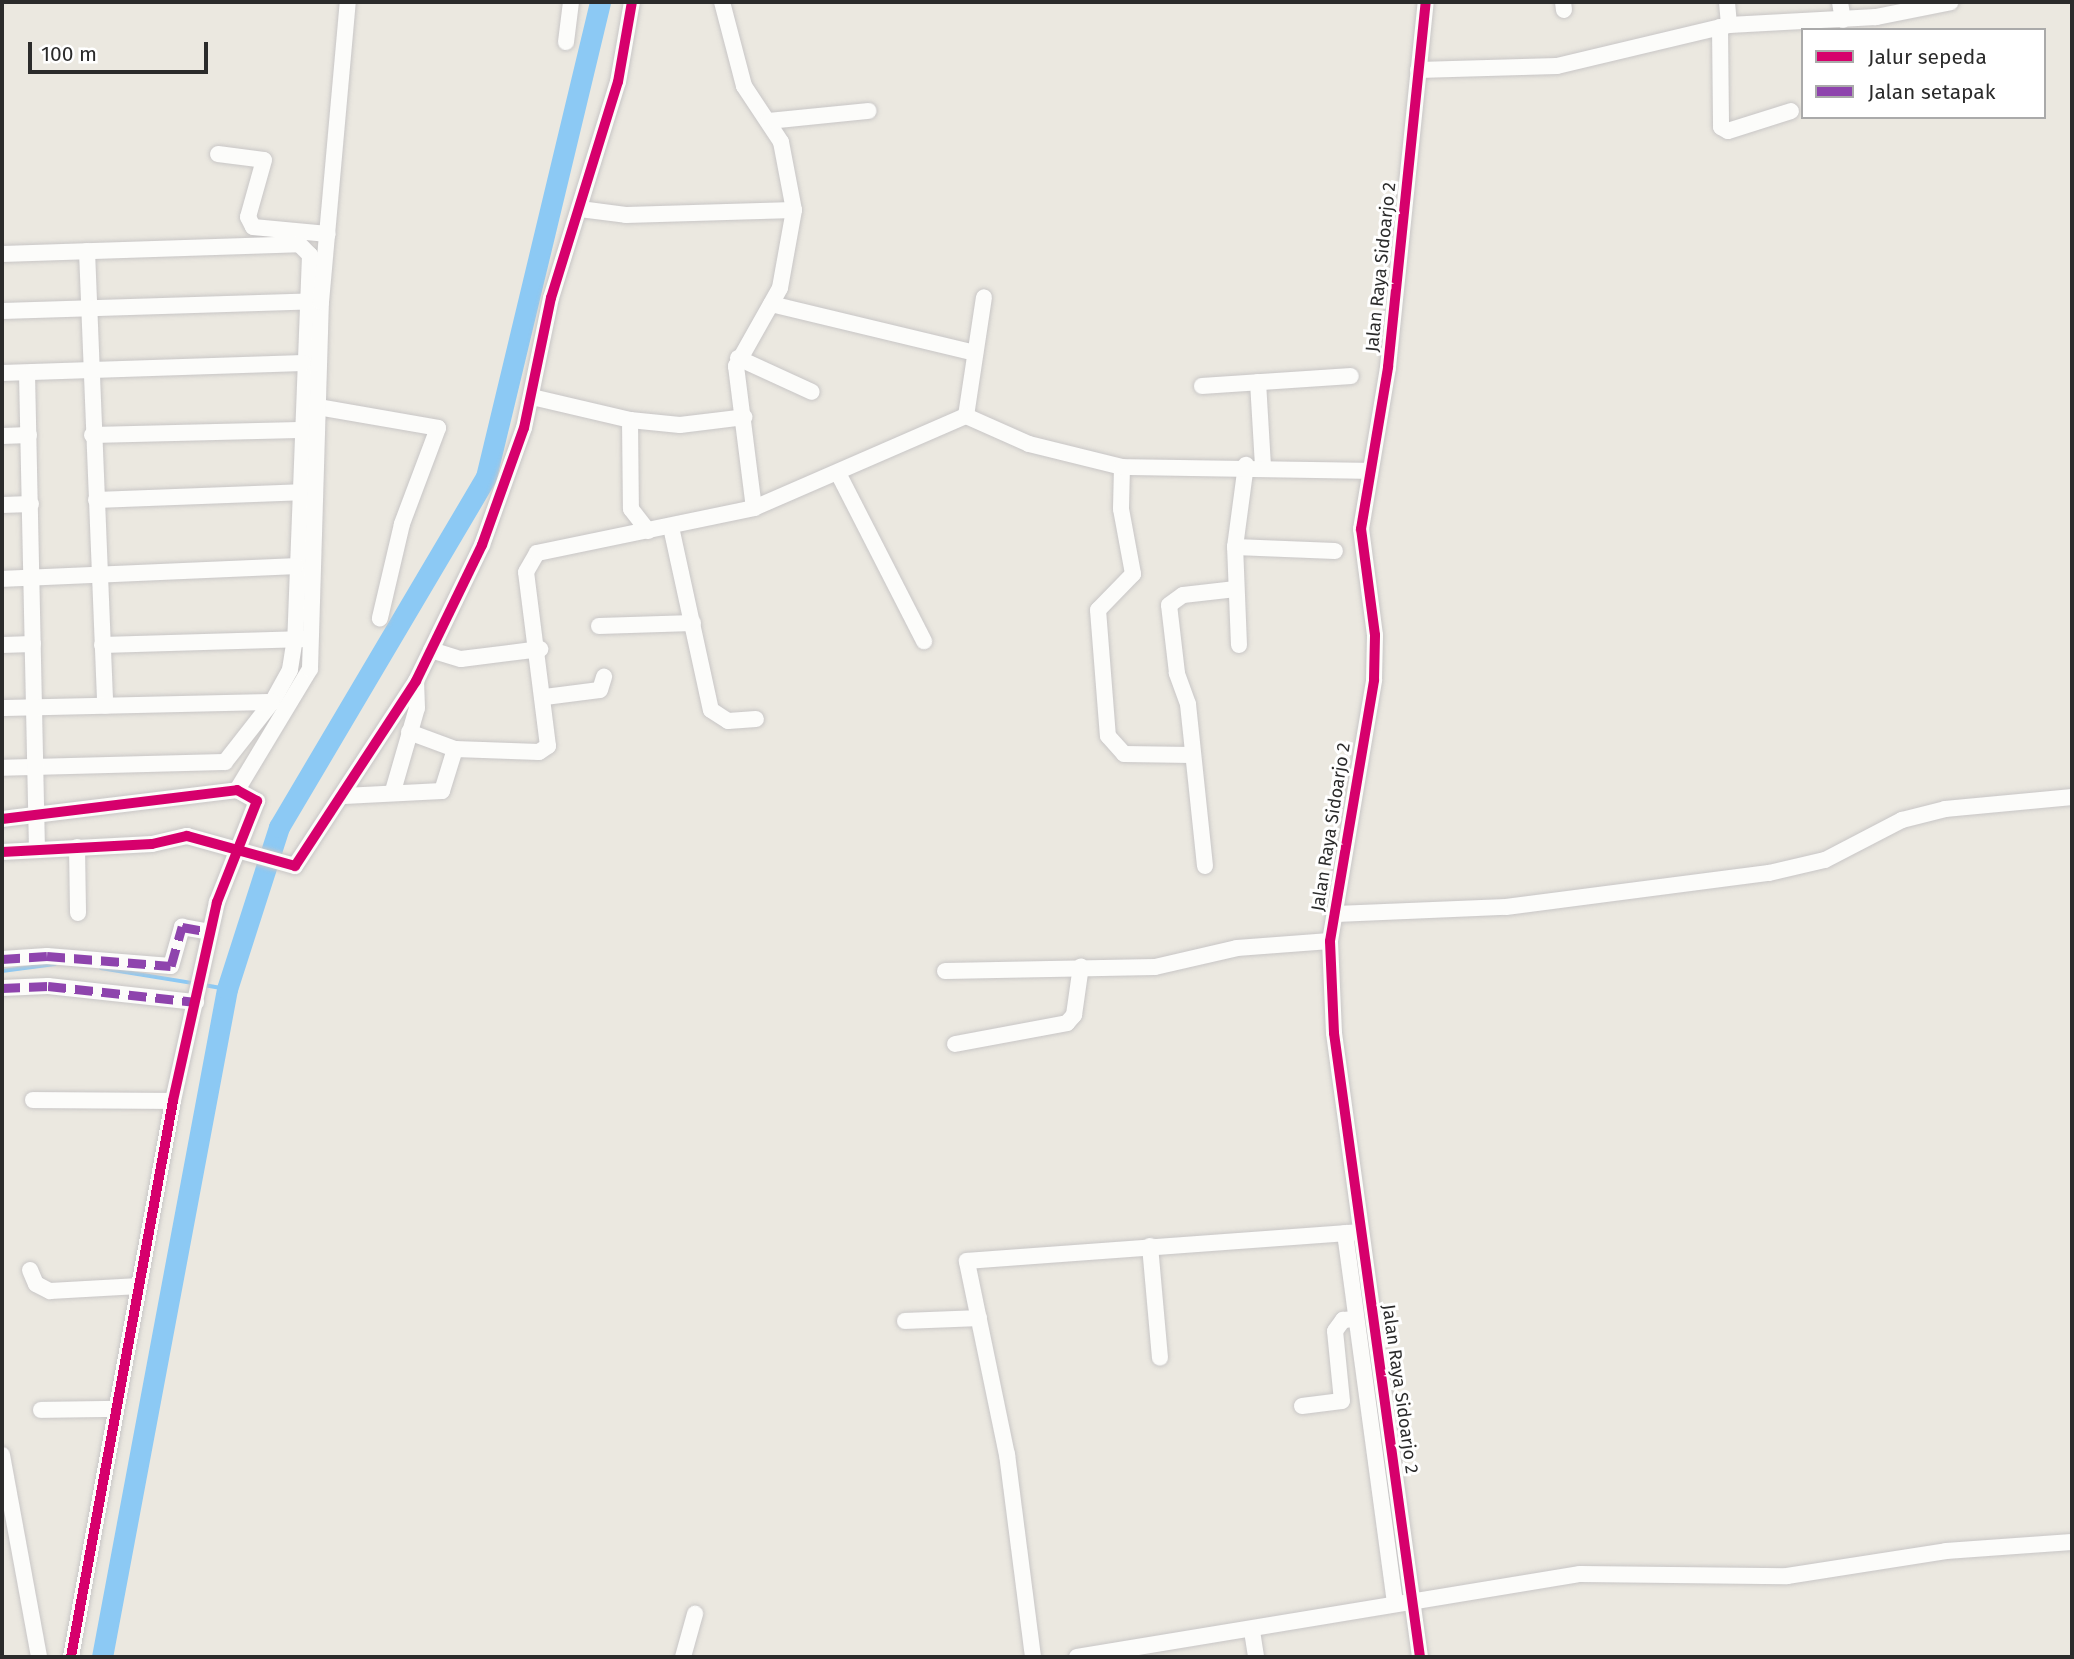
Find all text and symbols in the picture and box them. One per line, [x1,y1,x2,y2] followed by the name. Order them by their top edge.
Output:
[32,28,212,72] scale bar
[1801,28,2046,119] legend
[41,41,97,67] text: 100 m
[1868,44,1987,70] text: Jalur sepeda
[1868,79,1996,105] text: Jalan setapak
[1361,181,1401,353] street label: Jalan Raya Sidoarjo 2
[1307,741,1355,913] street label: Jalan Raya Sidoarjo 2
[1377,1303,1423,1475] street label: Jalan Raya Sidoarjo 2

